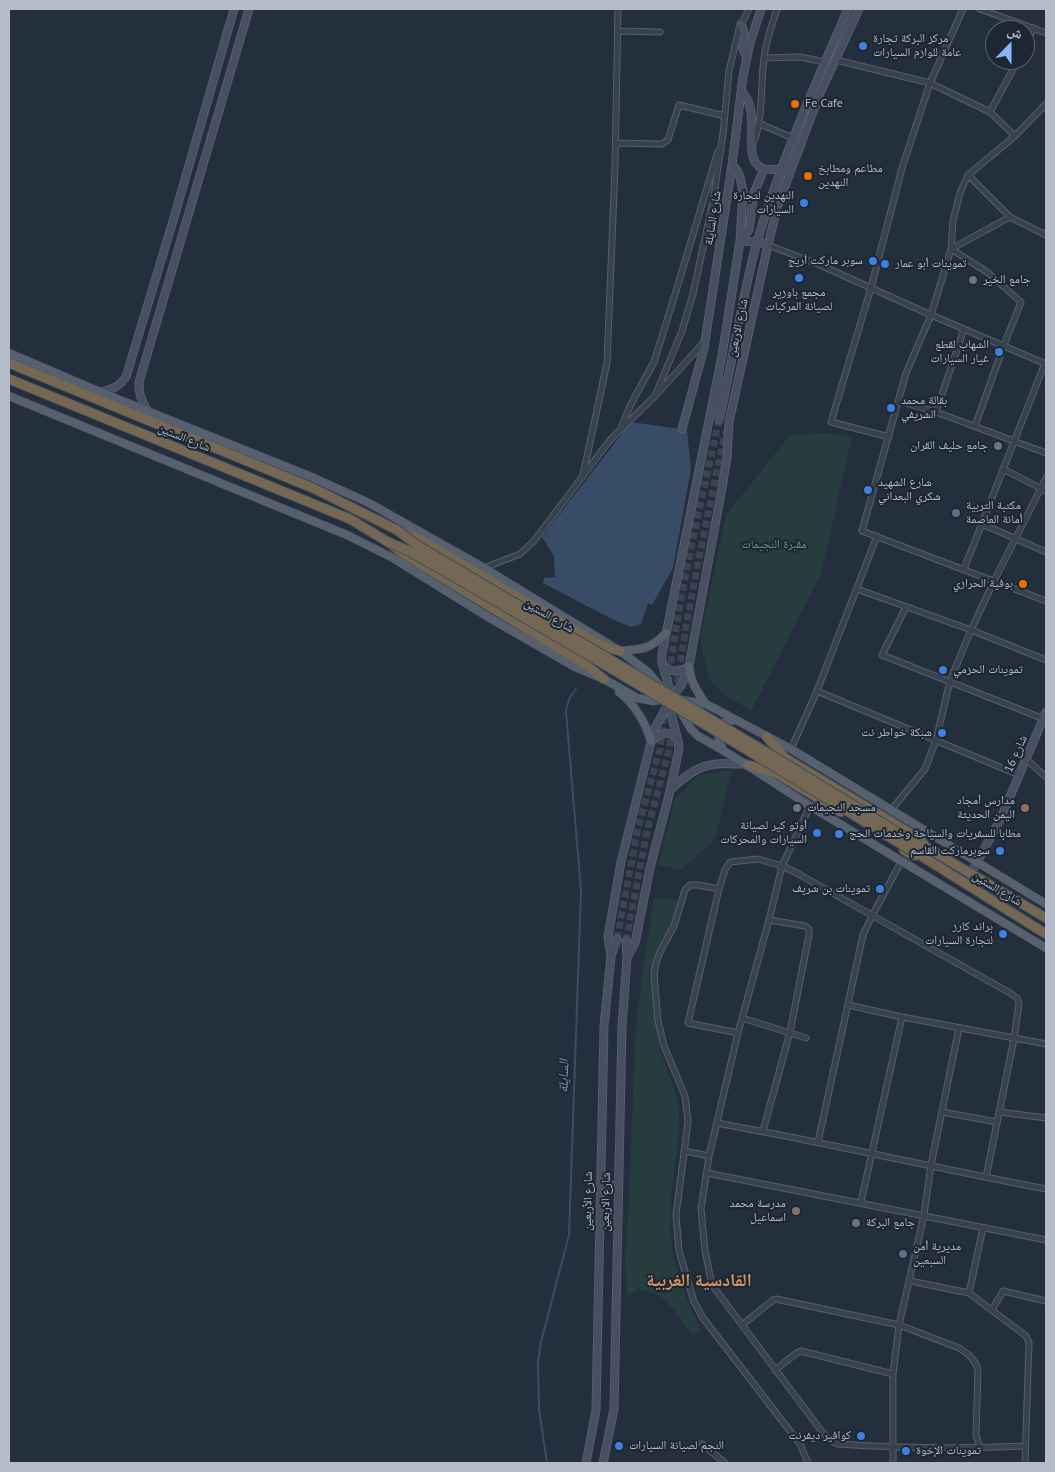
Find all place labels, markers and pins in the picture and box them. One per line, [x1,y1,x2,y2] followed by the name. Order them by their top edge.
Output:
[873,32,961,60] place label: مركز البركة تجارة عامة للوازم السيارات
[857,40,869,52] marker: مركز البركة تجارة عامة للوازم السيارات
[805,97,843,111] place label: Fe Cafe
[789,98,801,110] marker: Fe Cafe
[818,162,883,190] place label: مطاعم ومطابخ النهدين
[802,170,814,182] marker: مطاعم ومطابخ النهدين
[733,189,794,217] place label: النهدين لتجارة السيارات
[798,197,810,209] marker: النهدين لتجارة السيارات
[787,254,863,268] place label: سوبر ماركت أريج
[867,255,879,267] marker: سوبر ماركت أريج
[895,257,966,271] place label: تموينات أبو عمار
[879,258,891,270] marker: تموينات أبو عمار
[793,272,805,284] marker: مجمع باوزير لصيانة المركبات
[983,273,1031,287] place label: جامع الخير
[967,274,979,286] marker: جامع الخير
[765,286,833,314] place label: مجمع باوزير لصيانة المركبات
[930,338,989,366] place label: الشهاب لقطع غيار السيارات
[993,346,1005,358] marker: الشهاب لقطع غيار السيارات
[901,394,947,422] place label: بقالة محمد الشريفي
[885,402,897,414] marker: بقالة محمد الشريفي
[910,439,988,453] place label: جامع حليف القران
[992,440,1004,452] marker: جامع حليف القران
[878,476,941,504] place label: شارع الشهيد شكري البعداني
[862,484,874,496] marker: شارع الشهيد شكري البعداني
[966,499,1023,527] place label: مكتبة التربية أمانة العاصمة
[950,507,962,519] marker: مكتبة التربية أمانة العاصمة
[953,577,1013,591] place label: بوفية الحرازي
[1017,578,1029,590] marker: بوفية الحرازي
[953,663,1023,677] place label: تموينات الحزمي
[937,664,949,676] marker: تموينات الحزمي
[861,726,932,740] place label: شبكة خواطر نت
[936,727,948,739] marker: شبكة خواطر نت
[957,794,1015,822] place label: مدارس أمجاد اليمن الحديثة
[807,801,876,815] place label: مسجد النجيمات
[791,802,803,814] marker: مسجد النجيمات
[1019,802,1031,814] marker: مدارس أمجاد اليمن الحديثة
[720,819,807,847] place label: أوتو كير لصيانة السيارات والمحركات
[811,827,823,839] marker: أوتو كير لصيانة السيارات والمحركات
[849,827,1021,841] place label: مطابا للسفريات والسياحة وخدمات الحج
[833,828,845,840] marker: مطابا للسفريات والسياحة وخدمات الحج
[910,844,990,858] place label: سوبرمارکت القاسم
[994,845,1006,857] marker: سوبرمارکت القاسم
[792,882,870,896] place label: تموينات بن شريف
[874,883,886,895] marker: تموينات بن شريف
[925,920,993,948] place label: براند كارز لتجارة السيارات
[997,928,1009,940] marker: براند كارز لتجارة السيارات
[730,1197,786,1225] place label: مدرسة محمد اسماعيل
[790,1205,802,1217] marker: مدرسة محمد اسماعيل
[866,1216,915,1230] place label: جامع البركة
[850,1217,862,1229] marker: جامع البركة
[913,1240,961,1268] place label: مديرية أمن السبعين
[897,1248,909,1260] marker: مديرية أمن السبعين
[788,1429,851,1443] place label: كوافير ديفرنت
[855,1430,867,1442] marker: كوافير ديفرنت
[629,1439,724,1453] place label: النجم لصيانة السيارات
[613,1440,625,1452] marker: النجم لصيانة السيارات
[916,1444,981,1458] place label: تموينات الإخوة
[900,1445,912,1457] marker: تموينات الإخوة

